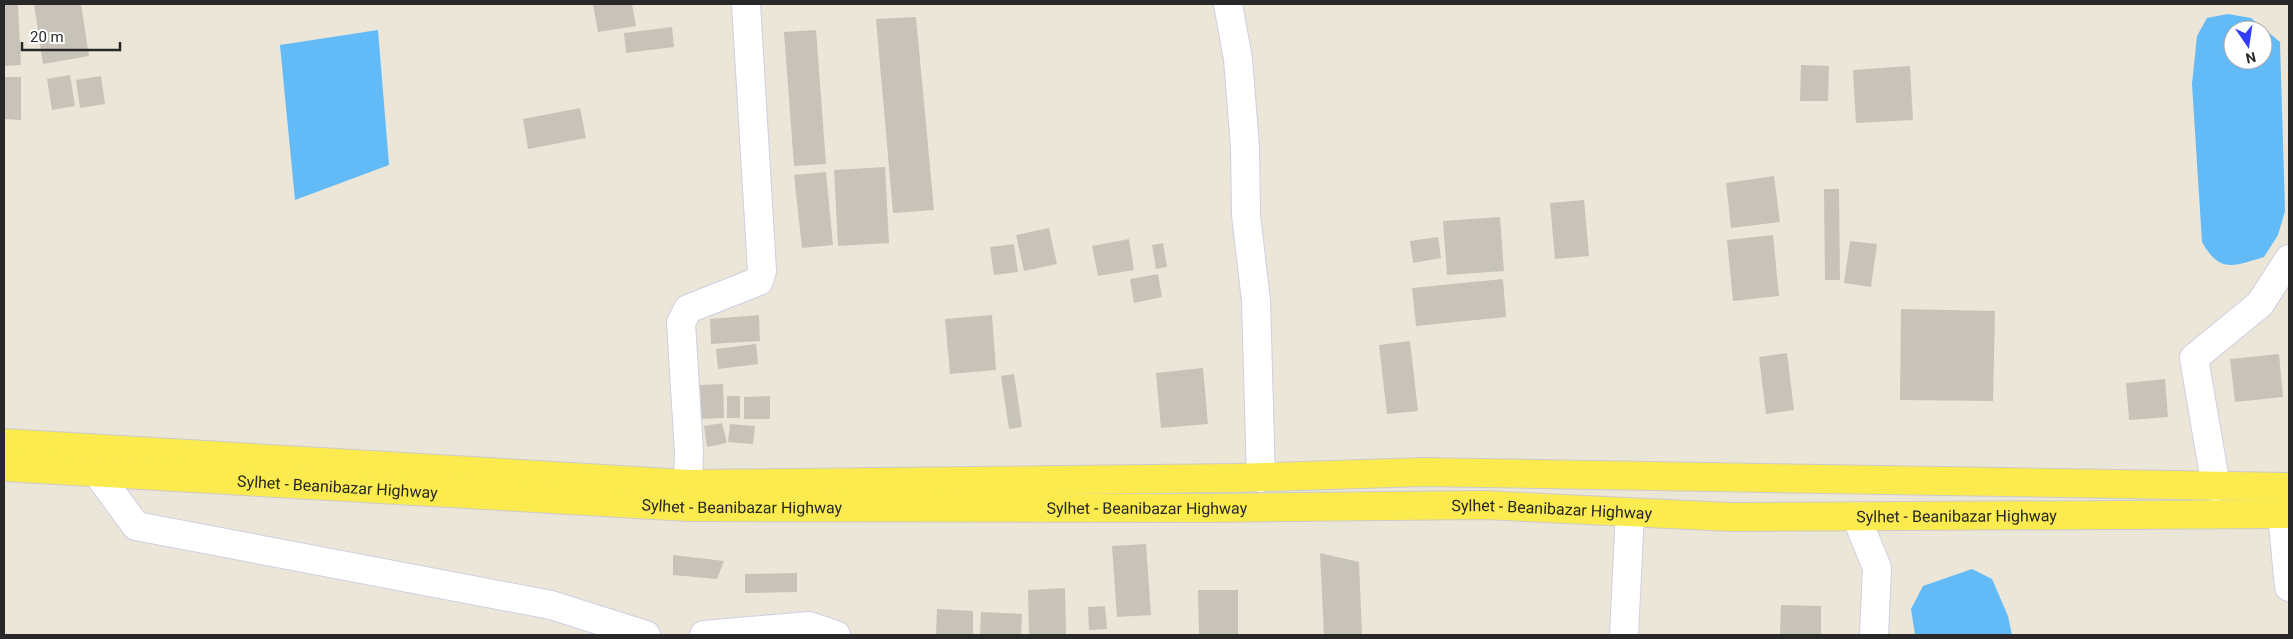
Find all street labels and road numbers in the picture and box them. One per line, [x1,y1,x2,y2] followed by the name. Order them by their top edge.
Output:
[237,471,439,502] street label: Sylhet - Beanibazar Highway
[641,495,843,517] street label: Sylhet - Beanibazar Highway
[1451,495,1653,523] street label: Sylhet - Beanibazar Highway
[1046,498,1248,518] street label: Sylhet - Beanibazar Highway
[1856,506,2057,526] street label: Sylhet - Beanibazar Highway

